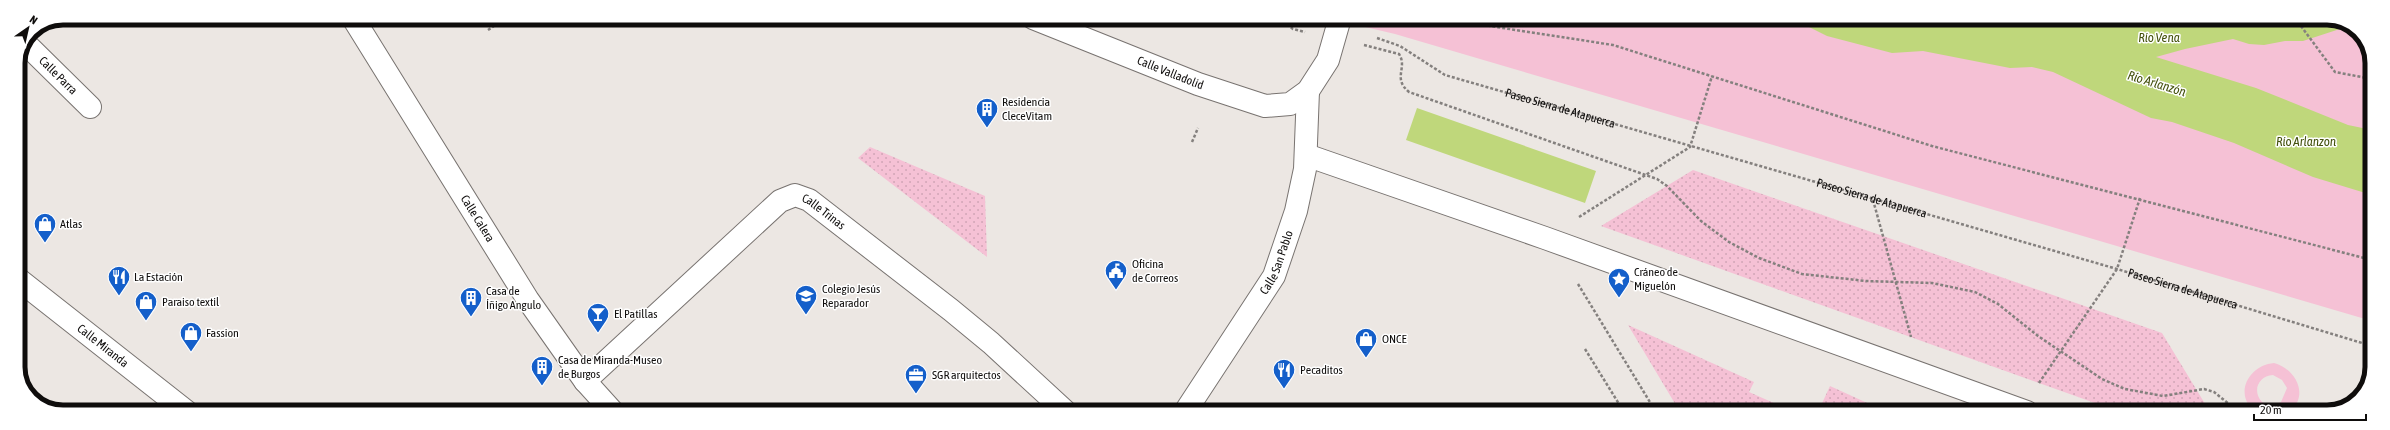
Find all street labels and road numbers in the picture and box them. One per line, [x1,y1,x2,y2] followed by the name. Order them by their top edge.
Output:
[1135,53,1205,92] street label: Calle Valladolid
[36,54,80,97] street label: Calle Parra
[1504,86,1617,131] street label: Paseo Sierra de Atapuerca
[1815,176,1928,221] street label: Paseo Sierra de Atapuerca
[800,191,848,233] street label: Calle Trinas
[458,192,497,245] street label: Calle Calera
[1257,228,1296,297] street label: Calle San Pablo
[2126,266,2239,312] street label: Paseo Sierra de Atapuerca
[74,321,131,370] street label: Calle Miranda

